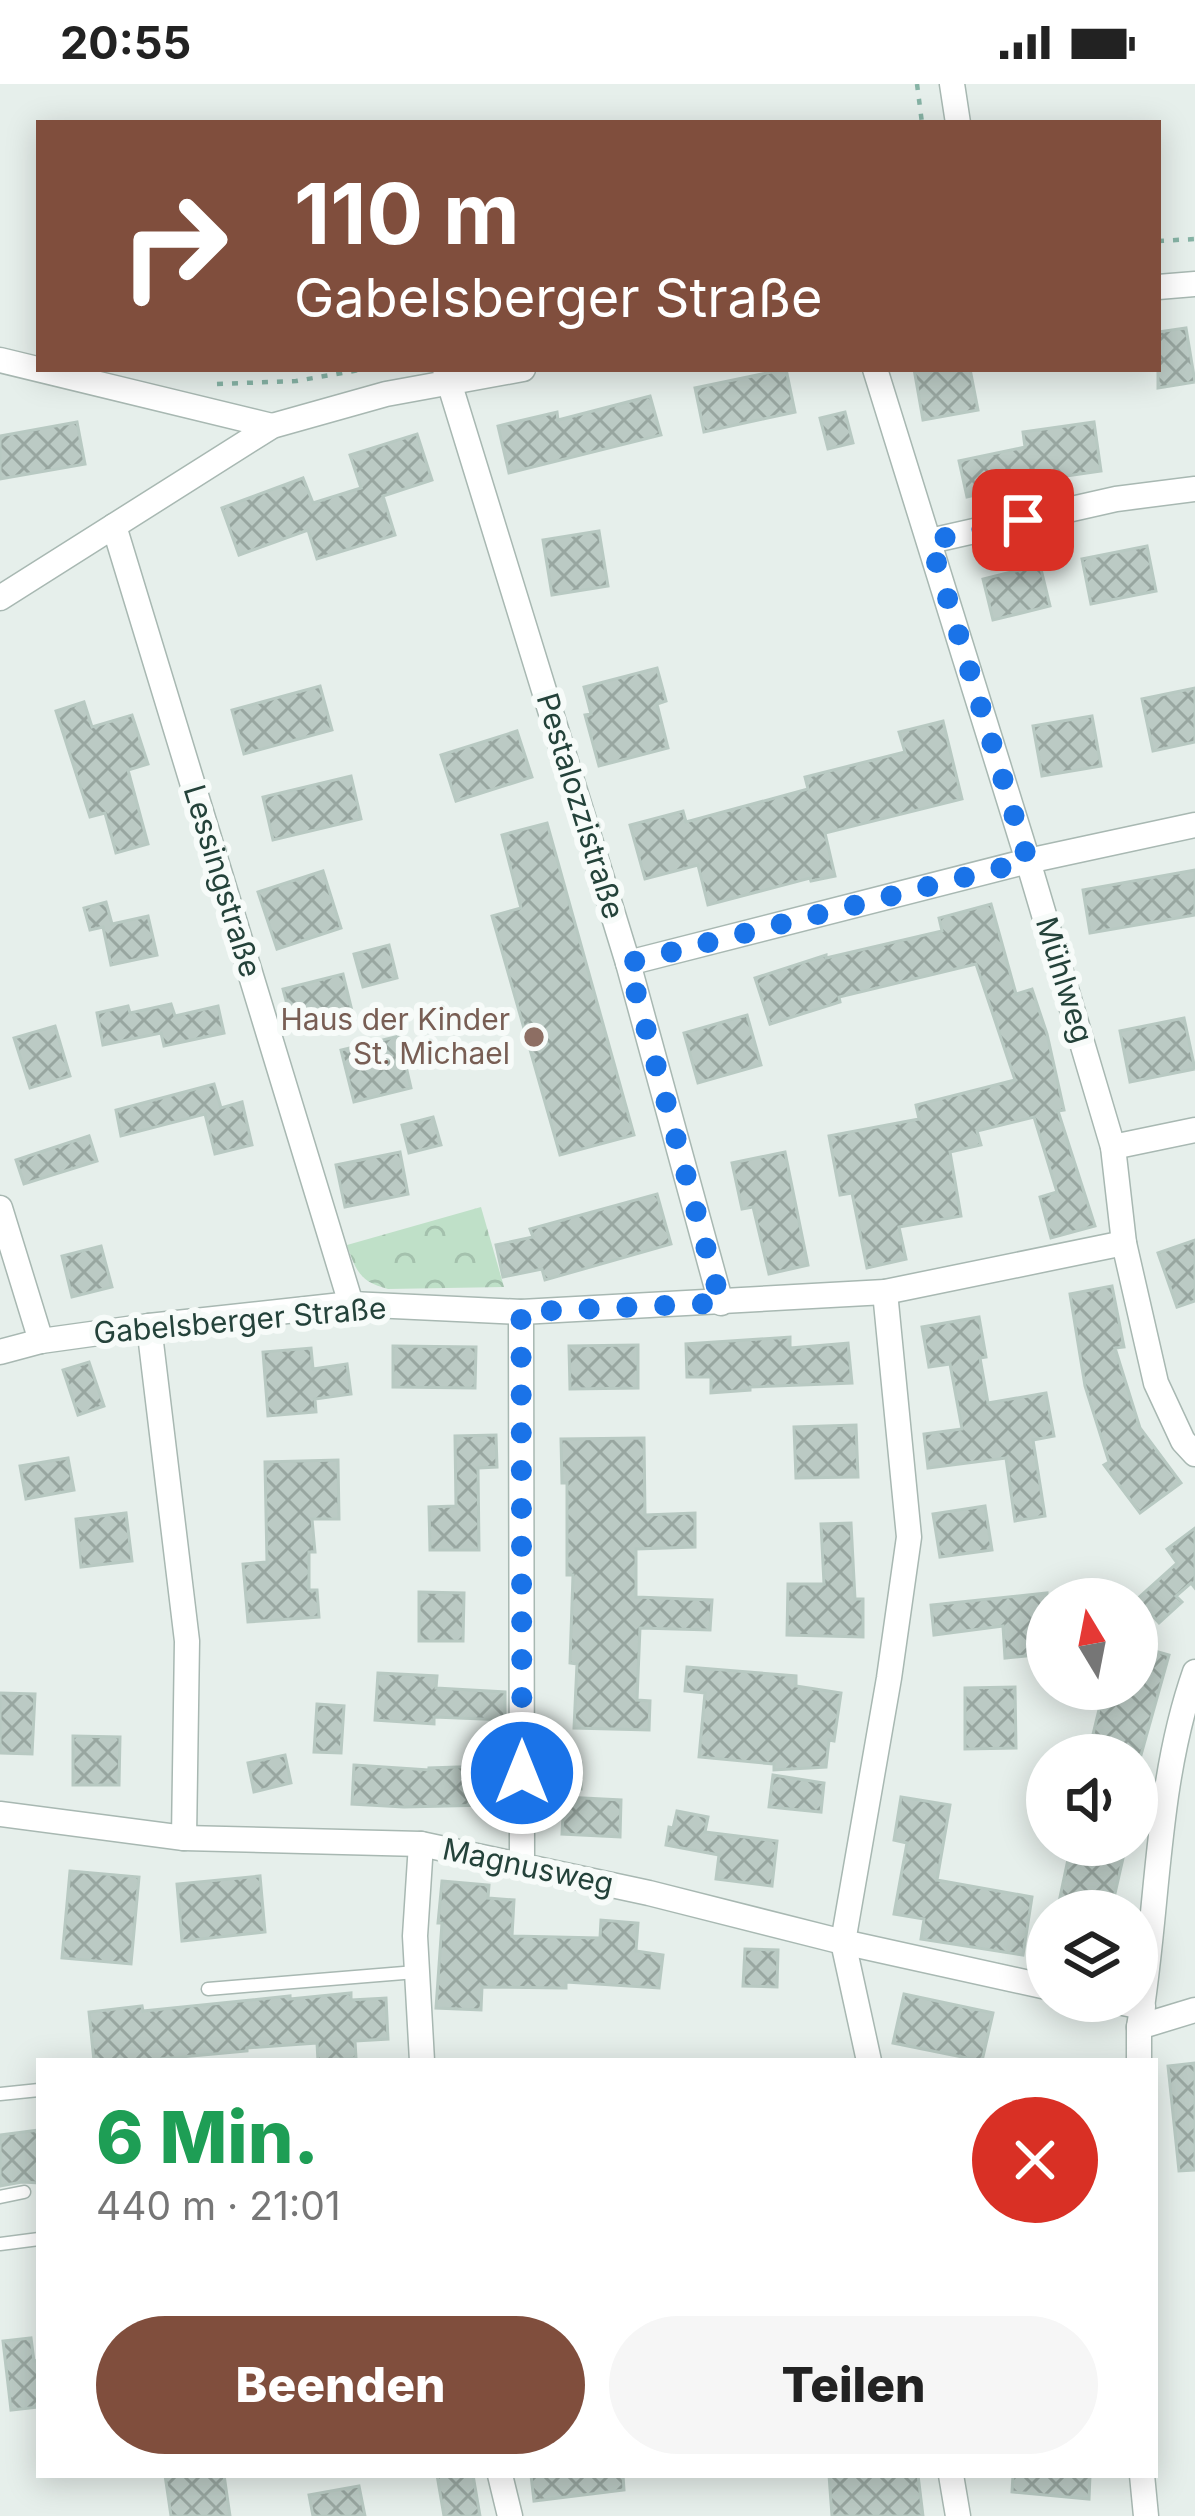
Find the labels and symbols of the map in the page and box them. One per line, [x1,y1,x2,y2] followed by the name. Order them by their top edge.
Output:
[972,469,1074,571] pin
[530,688,632,923] street label: Pestalozzistraße
[177,780,269,981] street label: Lessingstraße
[1029,912,1101,1047] street label: Mühlweg
[280,1001,510,1071] place label: Haus der Kinder St. Michael
[521,1024,547,1050] marker: Haus der Kinder St. Michael
[92,1289,388,1351] street label: Gabelsberger Straße
[1026,1578,1158,1710] north arrow
[459,1710,585,1836] position arrow
[440,1830,617,1902] street label: Magnusweg

